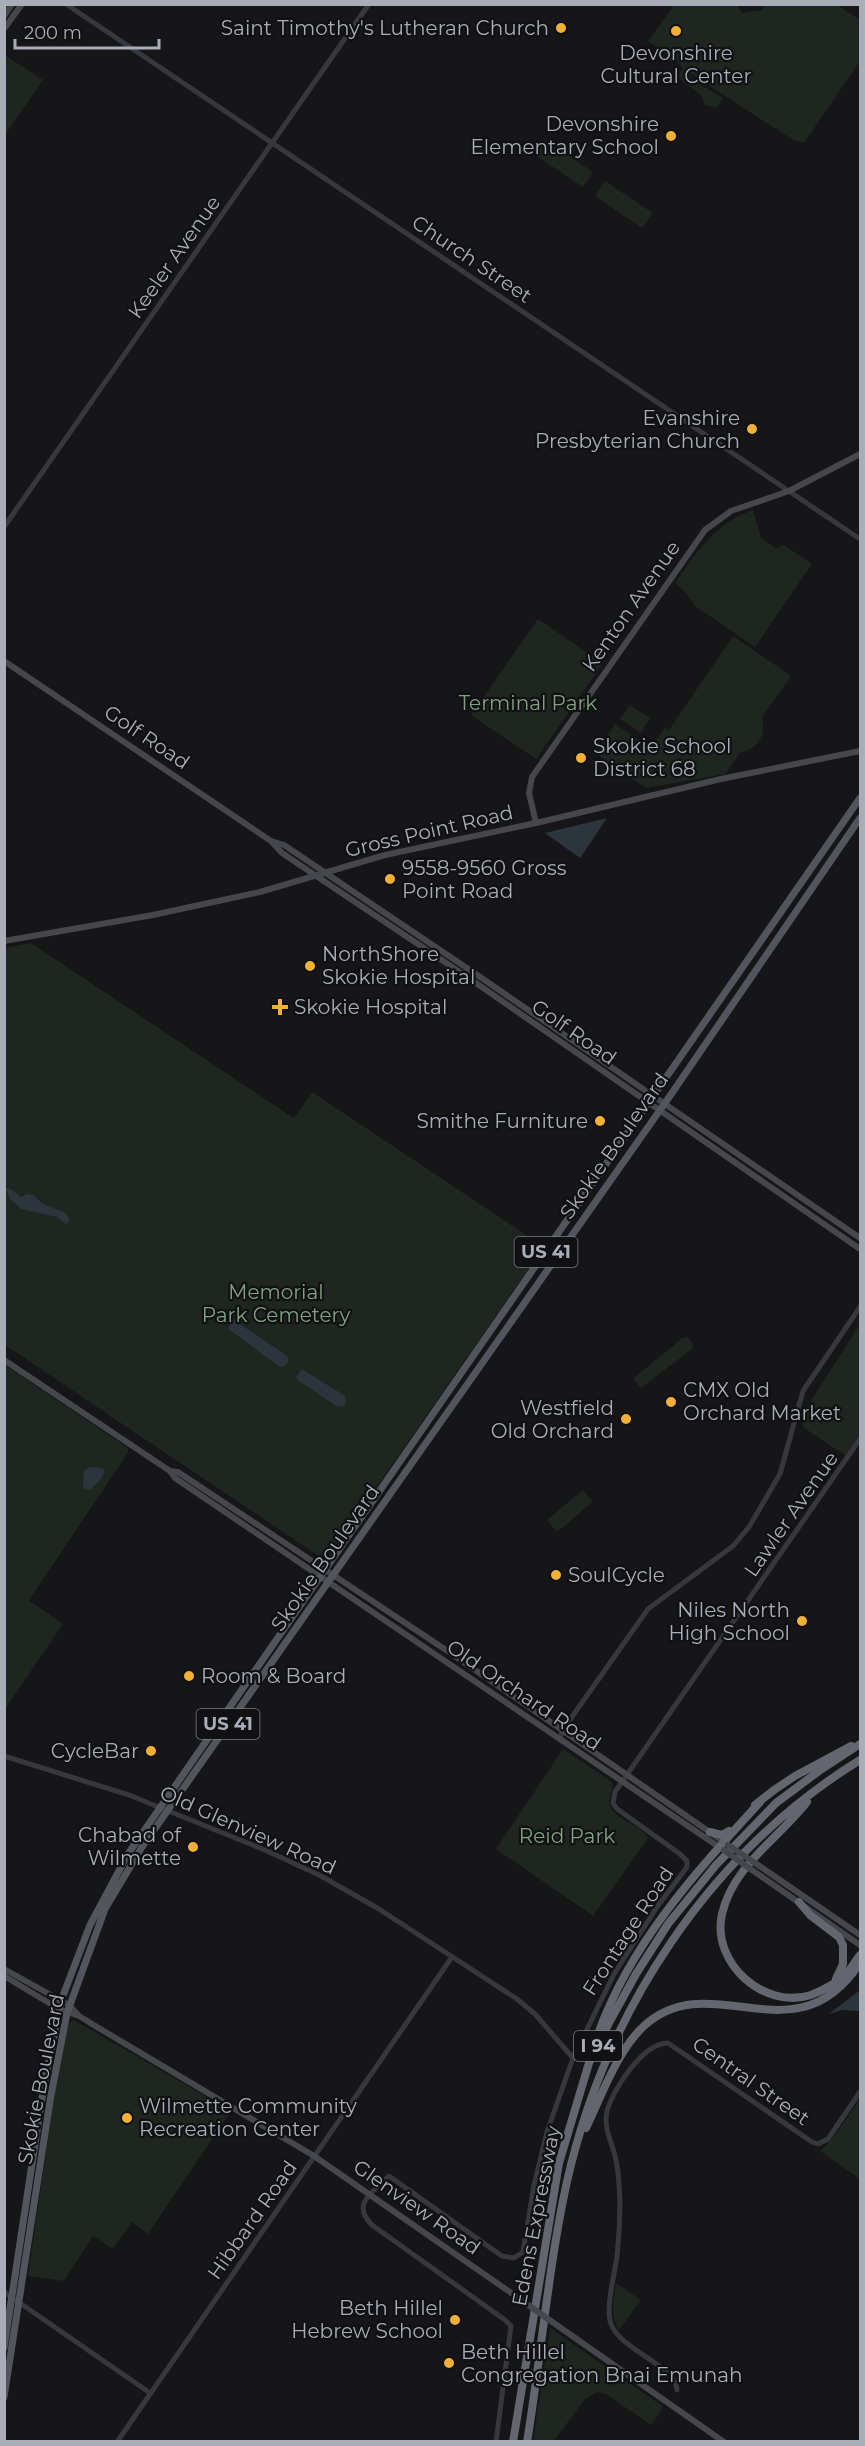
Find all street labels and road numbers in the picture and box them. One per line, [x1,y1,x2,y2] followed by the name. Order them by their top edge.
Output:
[123,191,225,323] street label: Keeler Avenue
[408,210,536,308] street label: Church Street
[577,536,685,676] street label: Kenton Avenue
[100,700,194,774] street label: Golf Road
[343,800,515,862] street label: Gross Point Road
[527,994,621,1070] street label: Golf Road
[555,1068,673,1224] street label: Skokie Boulevard
[514,1237,578,1267] road number: US 41
[739,1447,843,1581] street label: Lawler Avenue
[266,1480,384,1636] street label: Skokie Boulevard
[442,1635,606,1755] street label: Old Orchard Road
[196,1709,260,1739] road number: US 41
[156,1780,340,1880] street label: Old Glenview Road
[577,1862,679,2000] street label: Frontage Road
[13,1992,69,2166] street label: Skokie Boulevard
[574,2031,622,2061] road number: I 94
[688,2032,814,2130] street label: Central Street
[507,2124,565,2308] street label: Edens Expressway
[349,2154,485,2260] street label: Glenview Road
[202,2156,302,2284] street label: Hibbard Road

